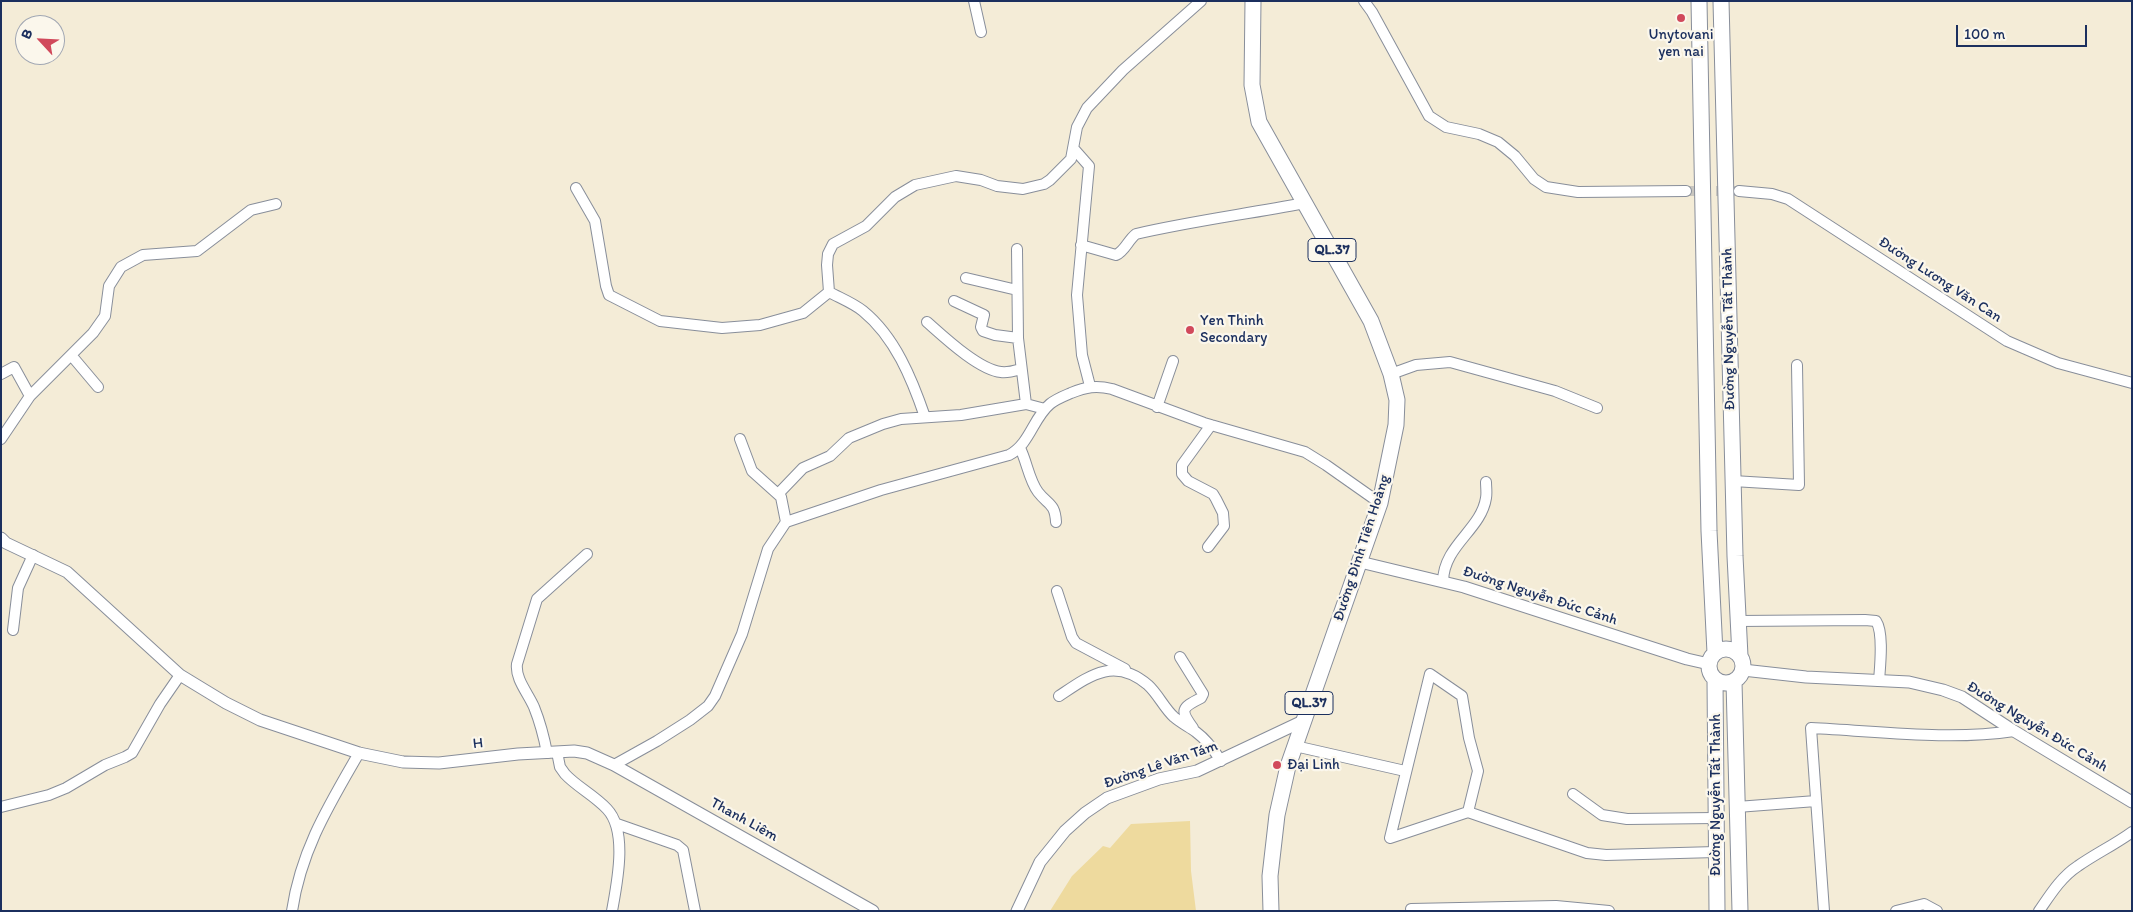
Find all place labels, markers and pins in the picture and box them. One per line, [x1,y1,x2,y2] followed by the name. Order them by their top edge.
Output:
[1675,12,1687,24] marker: Unytovani yen nai
[1649,26,1713,61] place label: Unytovani yen nai
[1200,312,1267,347] place label: Yen Thinh Secondary
[1184,324,1196,336] marker: Yen Thinh Secondary
[1287,756,1340,774] place label: Đại Linh
[1271,759,1283,771] marker: Đại Linh

